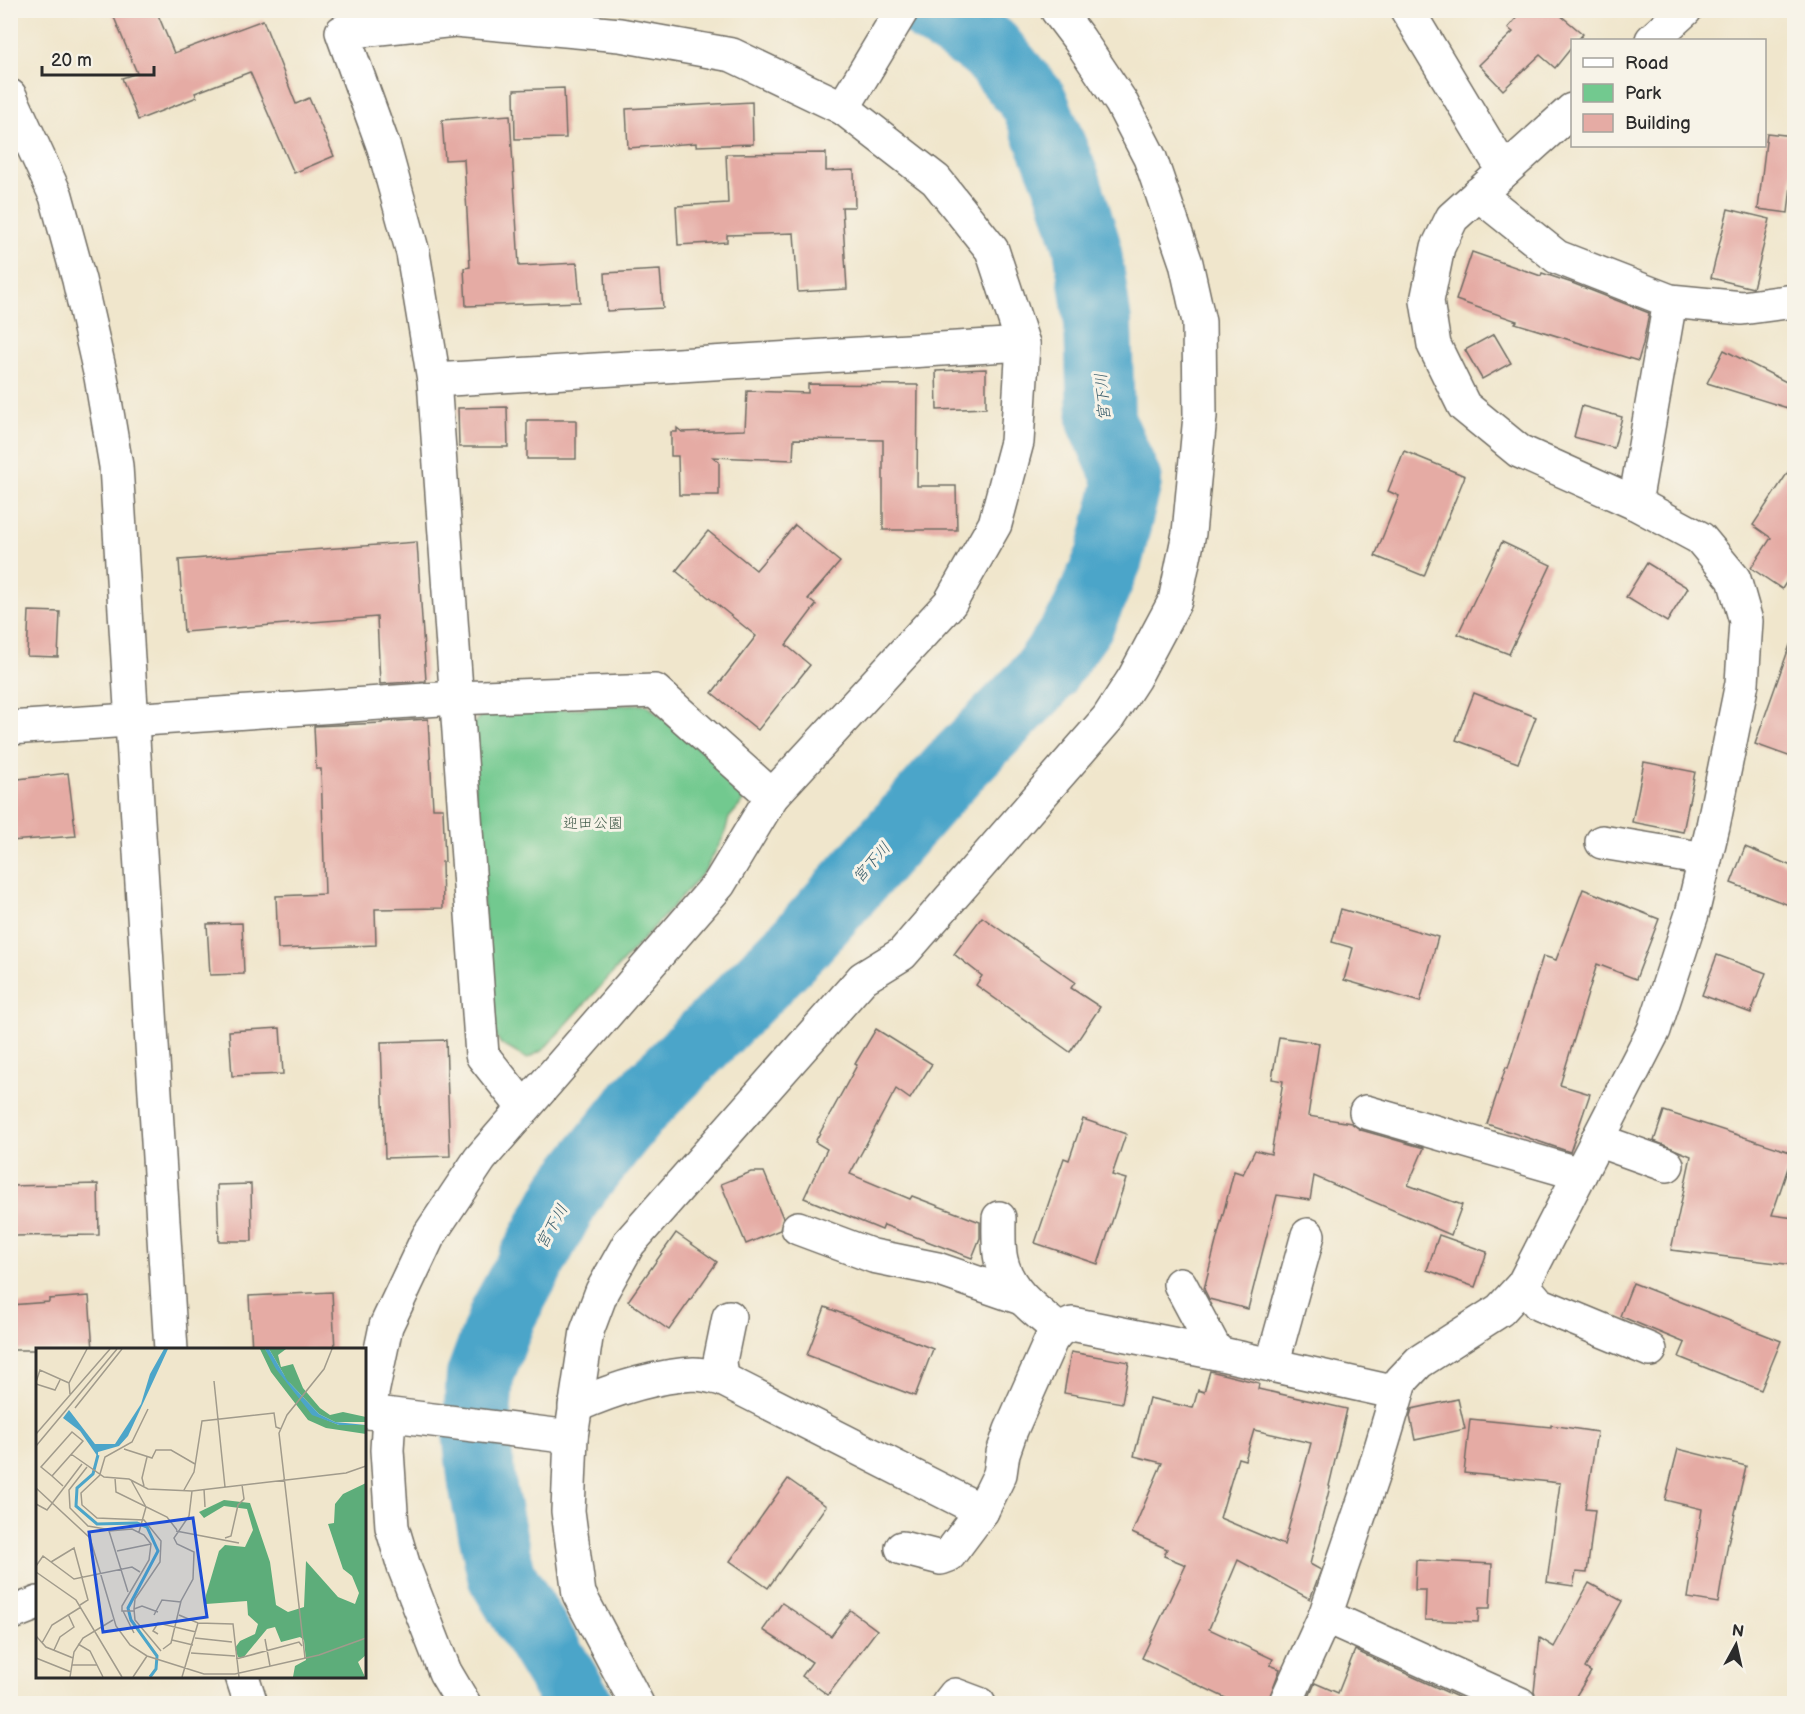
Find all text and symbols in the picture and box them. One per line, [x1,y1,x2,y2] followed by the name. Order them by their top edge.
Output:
[42,39,154,77] scale bar
[1571,39,1766,147] legend
[51,50,92,71] text: 20 m
[1625,53,1669,74] text: Road
[1625,83,1661,104] text: Park
[1625,113,1691,134] text: Building
[1092,372,1115,422] water label: 宮下川
[563,814,623,833] park label: 迎田公園
[849,839,895,887] water label: 宮下川
[532,1201,572,1252] water label: 宮下川
[36,1348,366,1678] inset map
[1706,1615,1766,1675] north arrow
[1731,1621,1745,1642] text: N

